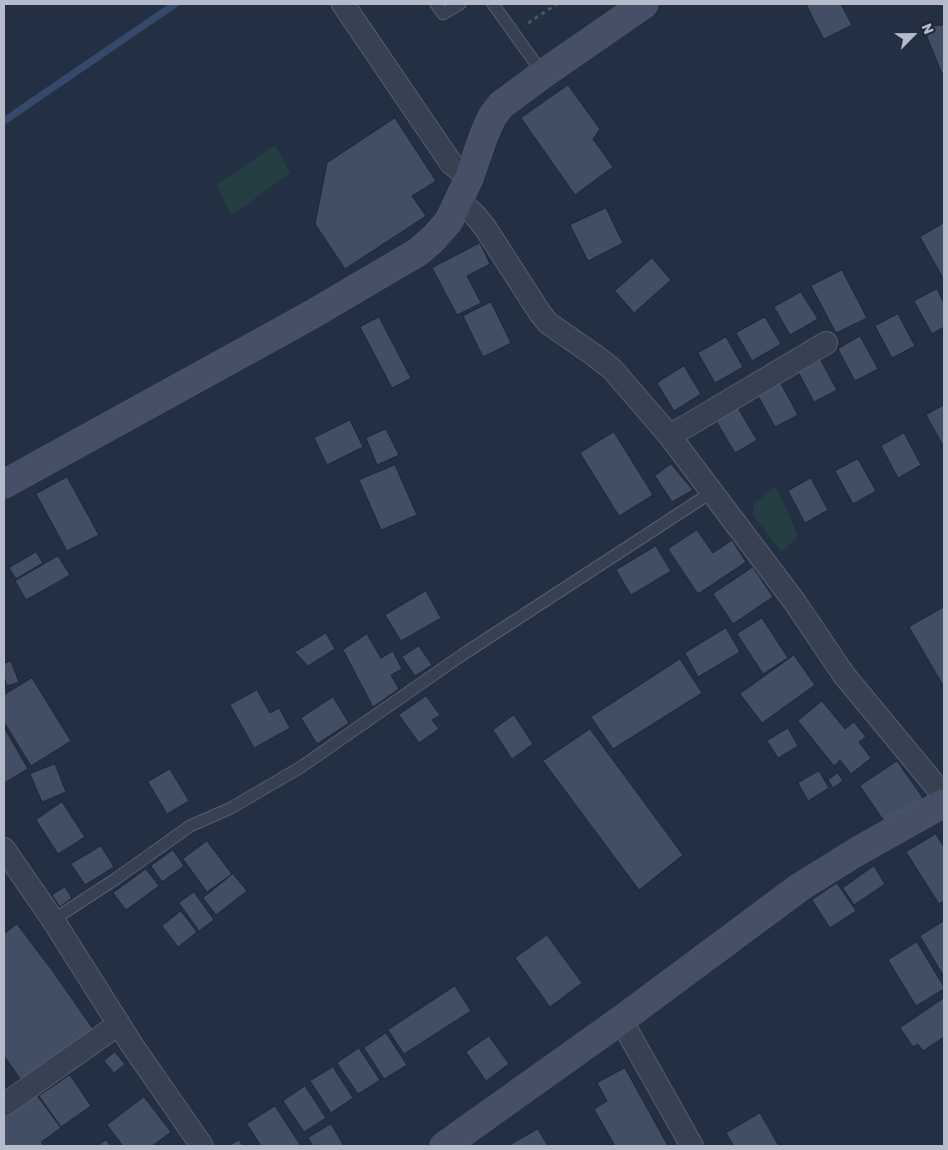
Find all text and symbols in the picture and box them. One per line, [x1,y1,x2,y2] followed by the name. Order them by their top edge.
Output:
[888,10,938,60] north arrow
[917,21,937,37] text: N

